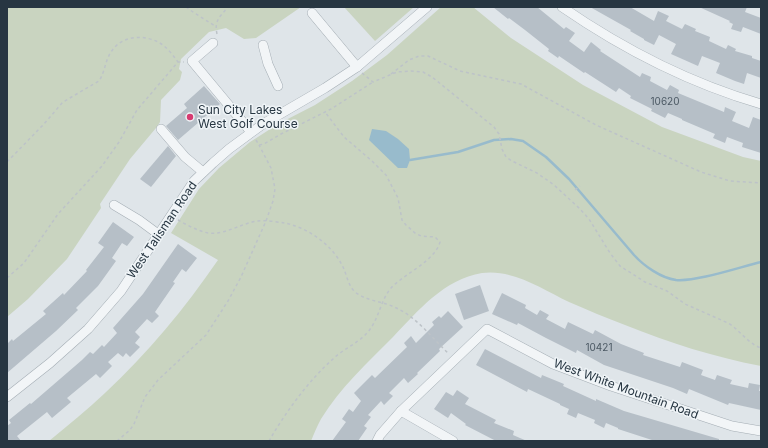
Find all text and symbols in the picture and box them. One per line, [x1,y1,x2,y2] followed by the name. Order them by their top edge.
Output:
[651,95,679,107] house number: 10620
[198,102,298,131] place label: Sun City Lakes West Golf Course
[185,112,195,122] marker: Sun City Lakes West Golf Course
[123,178,200,281] street label: West Talisman Road
[585,341,613,353] house number: 10421
[552,355,701,422] street label: West White Mountain Road

